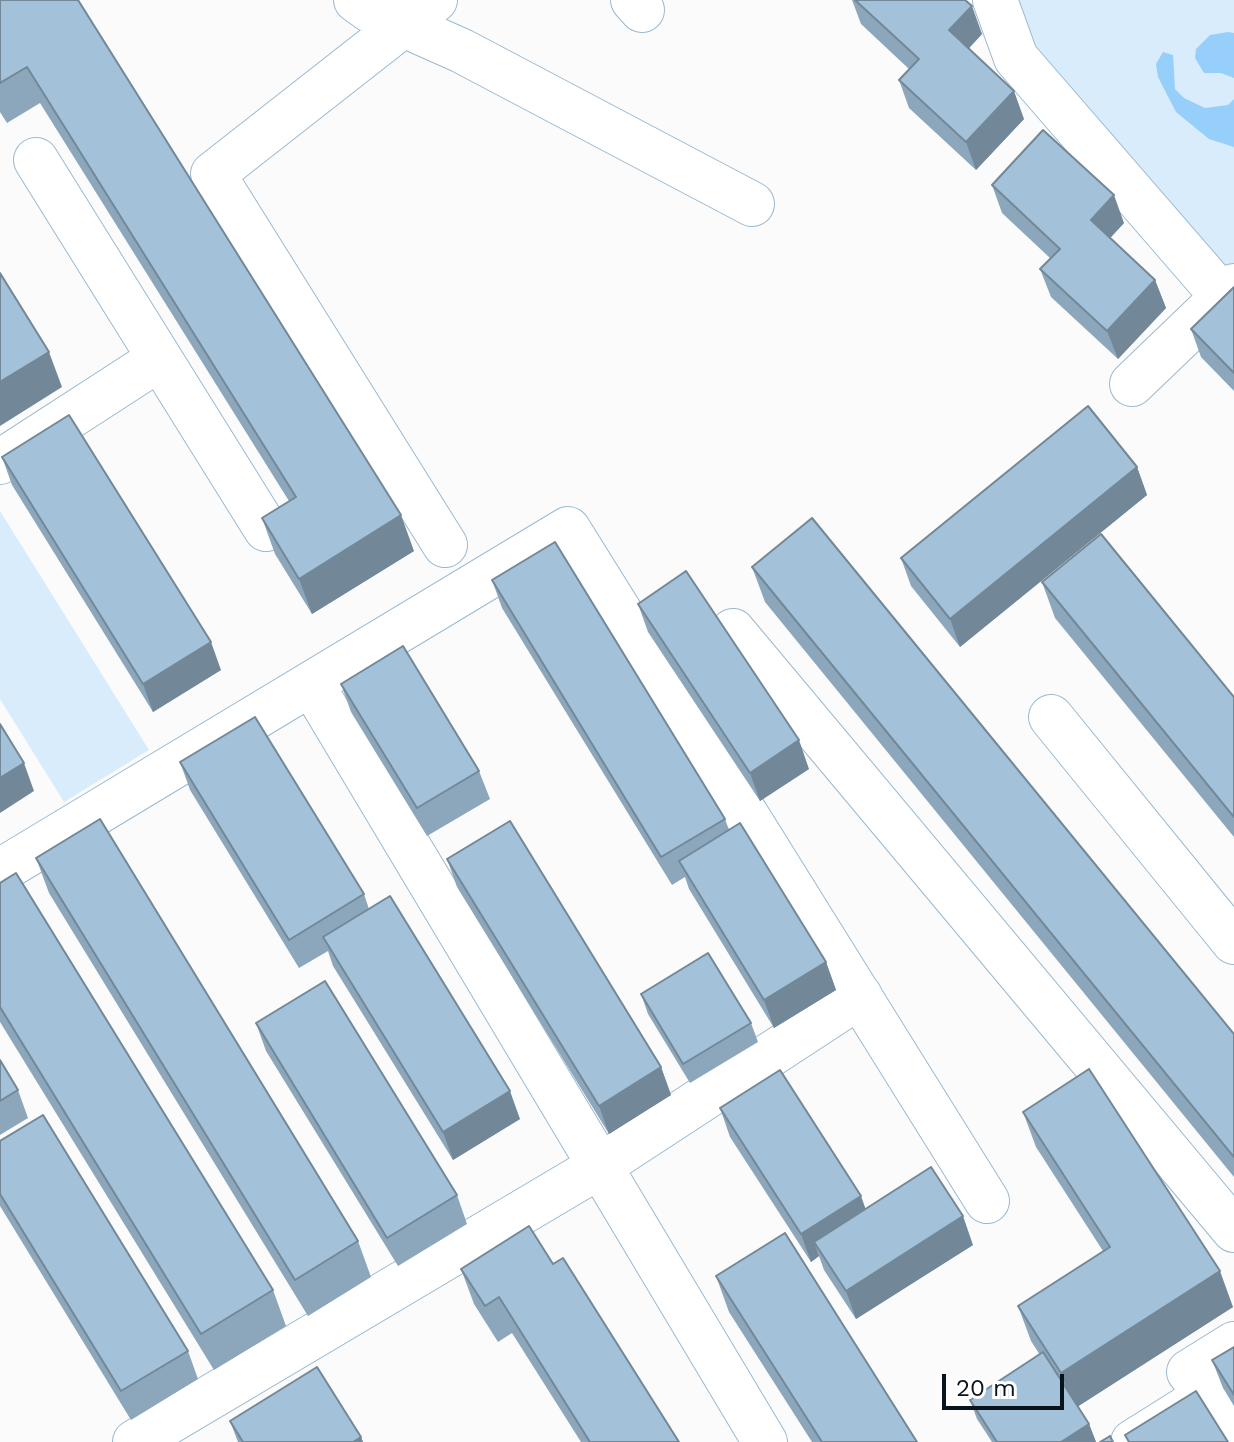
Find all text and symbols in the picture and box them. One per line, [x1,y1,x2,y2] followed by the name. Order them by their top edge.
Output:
[946,1358,1068,1408] scale bar
[956,1374,1016,1402] text: 20 m

